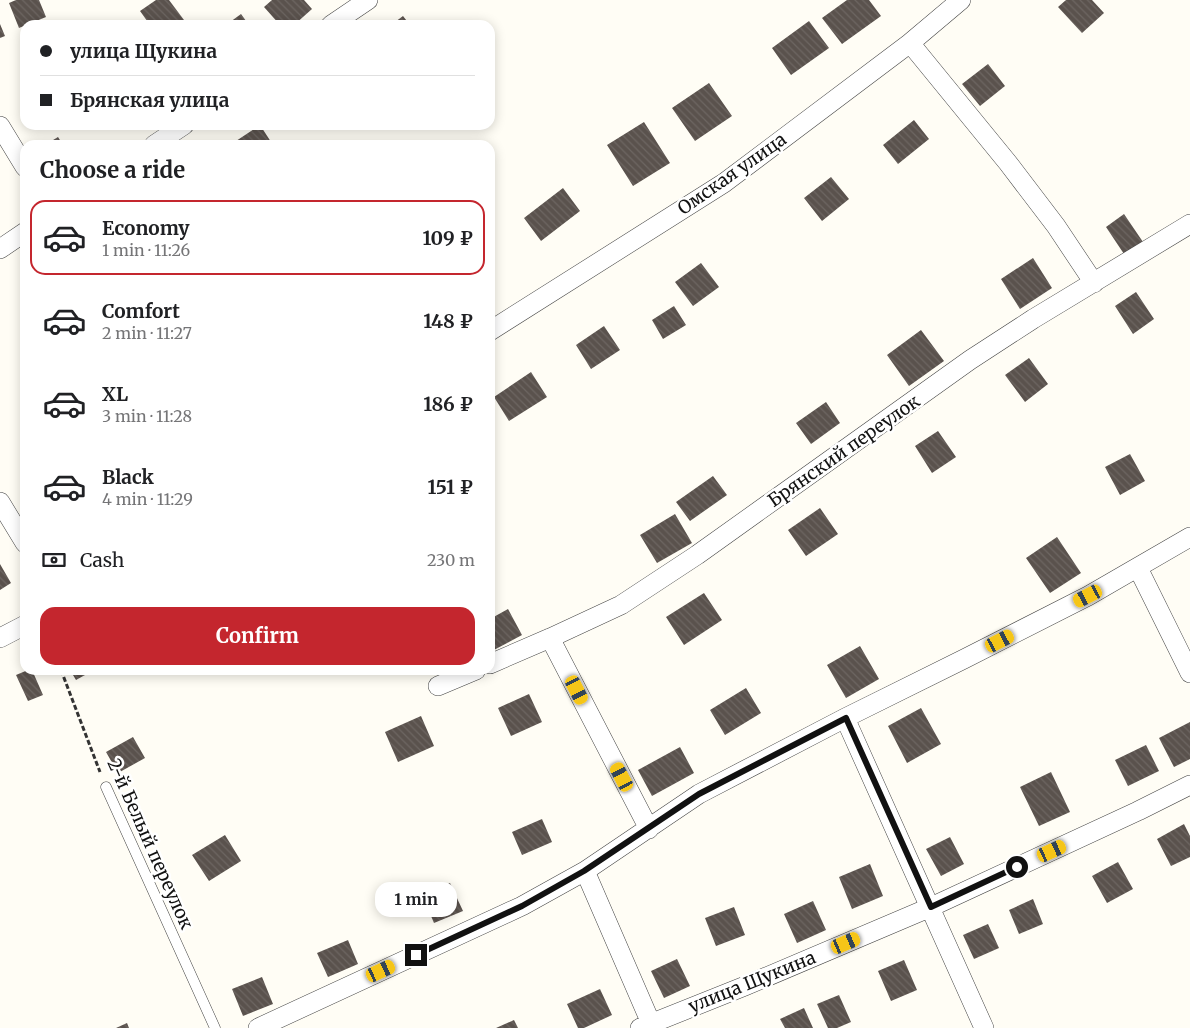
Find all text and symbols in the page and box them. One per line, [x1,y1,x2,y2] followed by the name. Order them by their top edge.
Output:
[70,39,217,63] text: улица Щукина
[70,88,229,112] text: Брянская улица
[673,127,791,220] street label: Омская улица
[40,156,185,184] text: Choose a ride
[42,215,87,260] icon: car
[102,216,190,240] text: Economy
[423,226,473,250] text: 109 ₽
[102,240,190,260] text: 1 min · 11:26
[42,298,87,343] icon: car
[102,299,180,323] text: Comfort
[423,309,473,333] text: 148 ₽
[102,323,192,343] text: 2 min · 11:27
[42,381,87,426] icon: car
[102,382,128,406] text: XL
[763,389,925,512] street label: Брянский переулок
[423,392,473,416] text: 186 ₽
[102,406,192,426] text: 3 min · 11:28
[42,464,87,509] icon: car
[102,465,154,489] text: Black
[427,475,473,499] text: 151 ₽
[102,489,193,509] text: 4 min · 11:29
[40,546,68,574] icon: cash
[80,548,124,572] text: Cash
[427,550,475,570] text: 230 m
[1071,583,1104,609] car
[40,607,475,665] button: Confirm
[983,628,1016,654] car
[563,673,590,707] car
[102,755,199,933] street label: 2-й Белый переулок
[608,760,635,794] car
[1035,838,1068,864] car
[1006,856,1028,878] route start
[375,882,457,918] callout: 1 min
[394,889,438,909] text: 1 min
[829,930,862,956] car
[405,944,427,966] route end
[685,945,819,1018] street label: улица Щукина
[364,958,397,984] car

